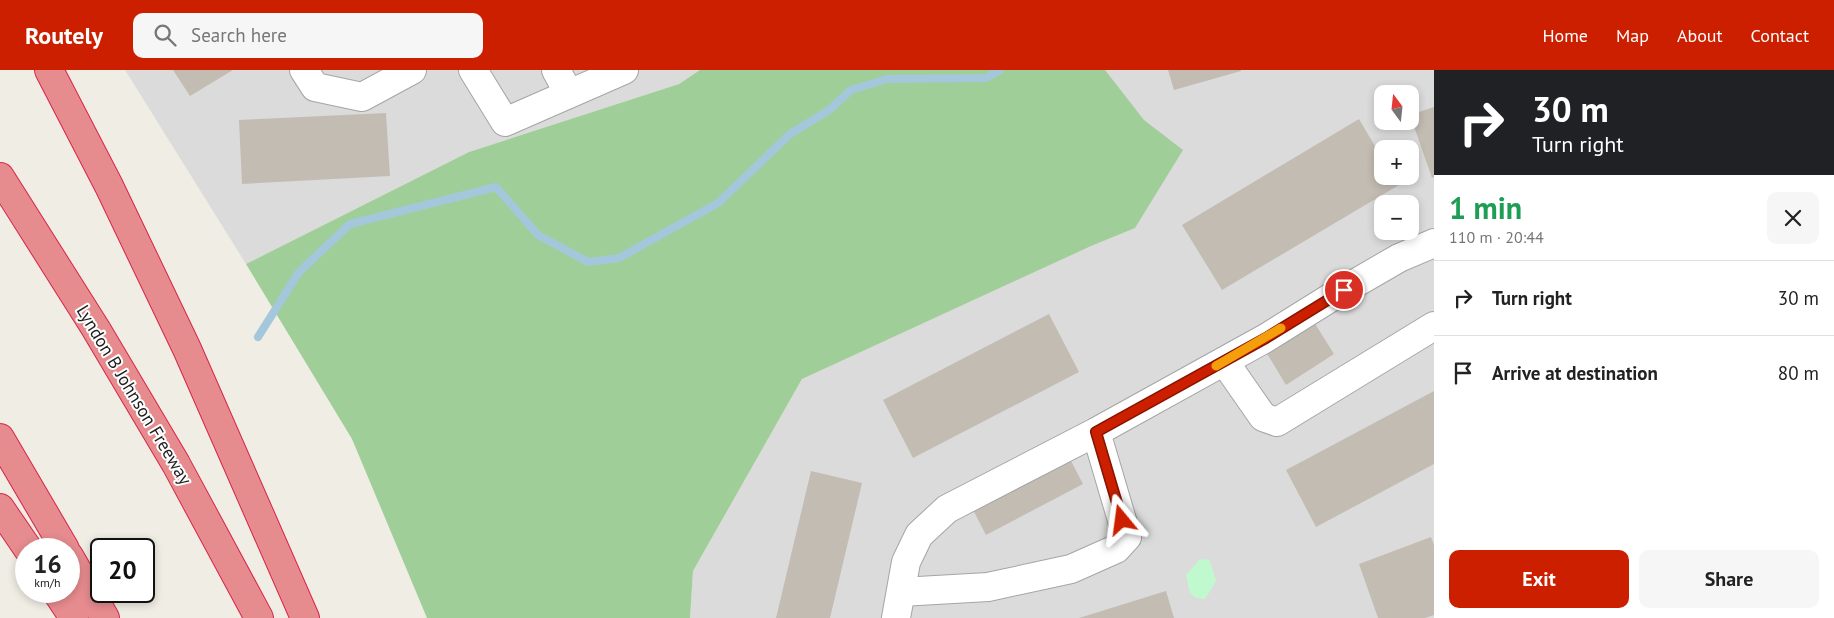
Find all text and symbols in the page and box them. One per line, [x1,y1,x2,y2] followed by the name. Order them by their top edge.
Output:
[133,13,483,58] search box
[25,20,103,51] text: Routely
[151,21,179,49] icon: search
[191,23,287,47] text: Search here
[1542,24,1588,47] text: Home
[1616,24,1649,47] text: Map
[1677,24,1723,47] text: About
[1751,24,1809,47] text: Contact
[1374,85,1419,130] north arrow
[1374,85,1419,240] map controls
[1532,86,1609,132] text: 30 m
[1449,90,1514,155] icon: right
[1532,130,1624,158] text: Turn right
[1374,140,1419,185] button: +
[1449,188,1522,227] text: 1 min
[1767,192,1819,244] button: close
[1374,195,1419,240] button: −
[1449,227,1544,247] text: 110 m · 20:44
[1323,269,1365,311] pin
[1330,276,1358,304] icon: arrive
[1449,284,1477,312] icon: right
[1492,286,1572,310] text: Turn right
[1778,286,1819,310] text: 30 m
[72,301,197,489] street label: Lyndon B Johnson Freeway
[1449,359,1477,387] icon: arrive
[1492,361,1658,385] text: Arrive at destination
[1778,361,1819,385] text: 80 m
[1095,493,1147,545] position arrow
[90,538,155,603] speed limit sign: 20
[33,548,62,580] text: 16
[1449,550,1629,608] button: Exit
[1639,550,1819,608] button: Share
[34,575,61,590] text: km/h

